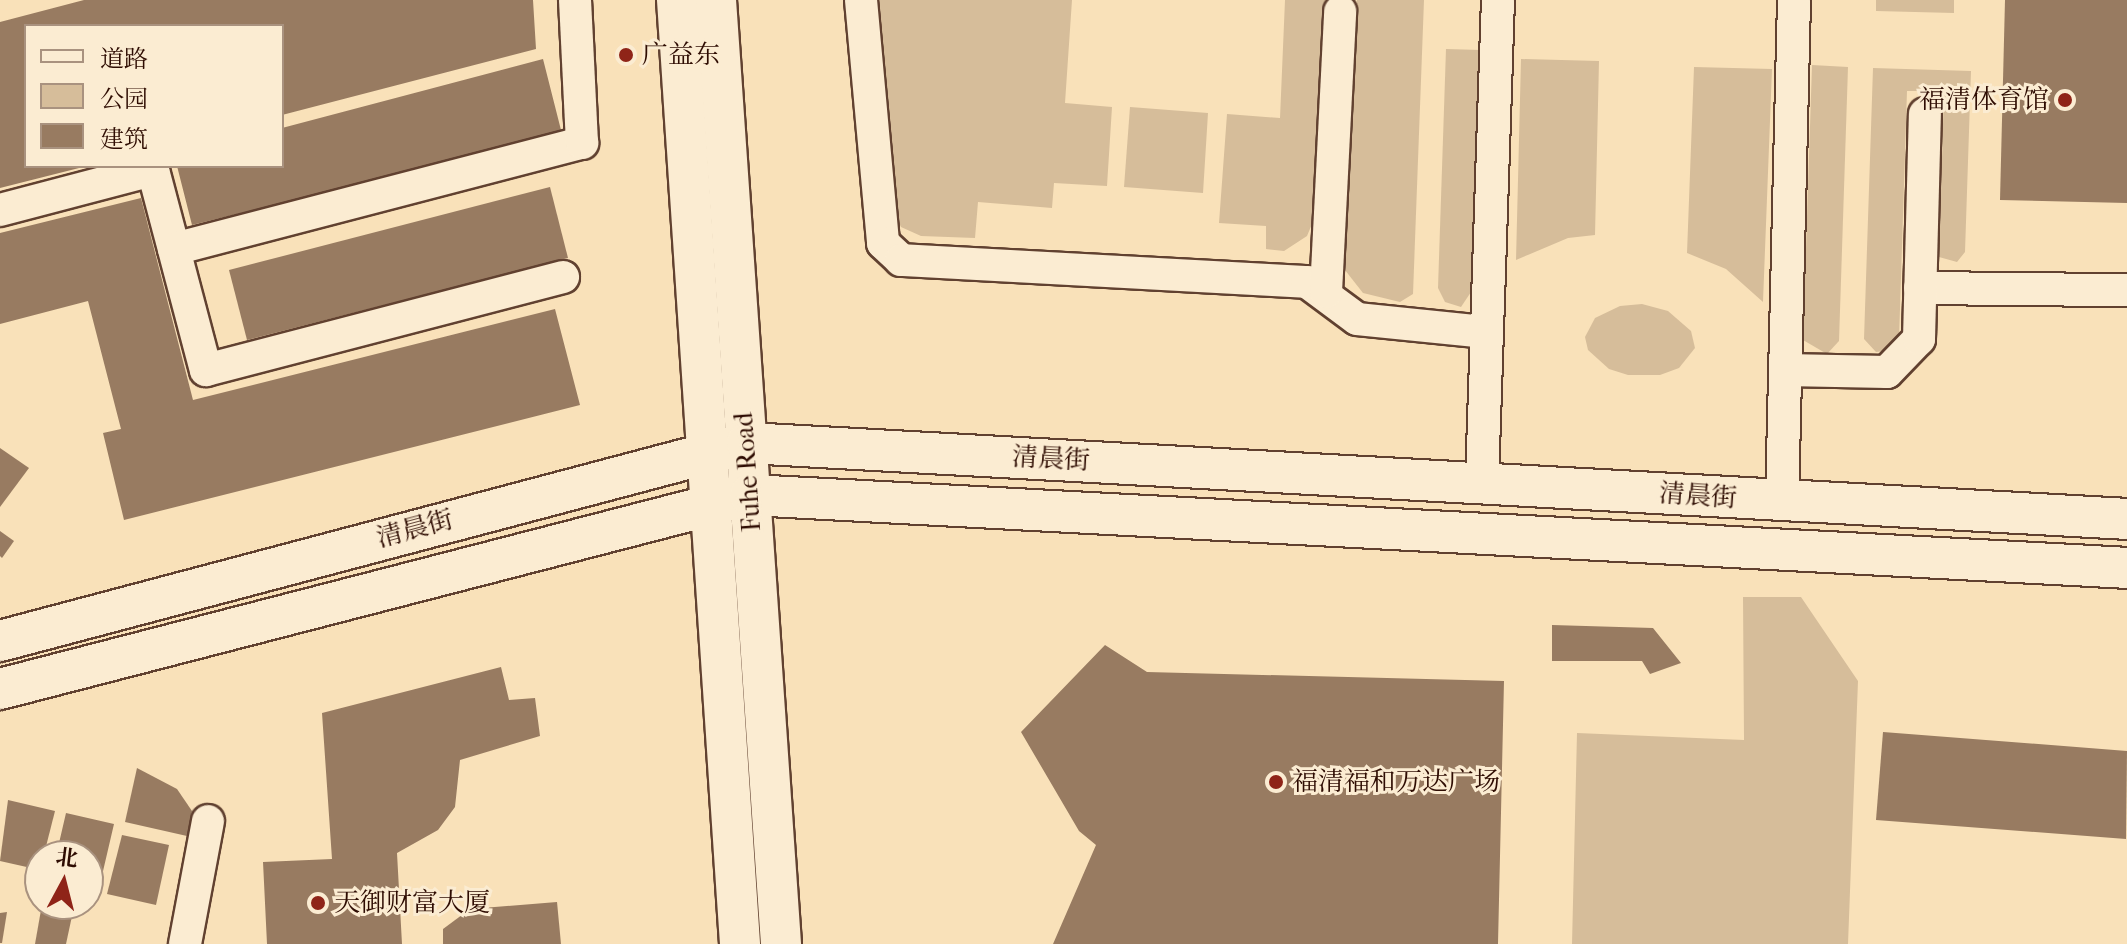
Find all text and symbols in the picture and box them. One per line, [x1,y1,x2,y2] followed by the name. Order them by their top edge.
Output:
[24,24,284,168] legend
[642,39,720,71] place label: 广益东
[100,45,148,73] text: 道路
[617,46,635,64] marker: 广益东
[1919,84,2049,116] place label: 福清体育馆
[100,85,148,113] text: 公园
[2056,91,2074,109] marker: 福清体育馆
[100,125,148,153] text: 建筑
[728,411,768,533] street label: Fuhe Road
[1011,441,1091,477] street label: 清晨街
[1658,478,1738,514] street label: 清晨街
[373,504,457,554] street label: 清晨街
[1292,766,1500,798] place label: 福清福和万达广场
[1267,773,1285,791] marker: 福清福和万达广场
[24,840,104,920] north arrow
[54,844,79,872] text: 北
[334,887,490,919] place label: 天御财富大厦
[309,894,327,912] marker: 天御财富大厦

